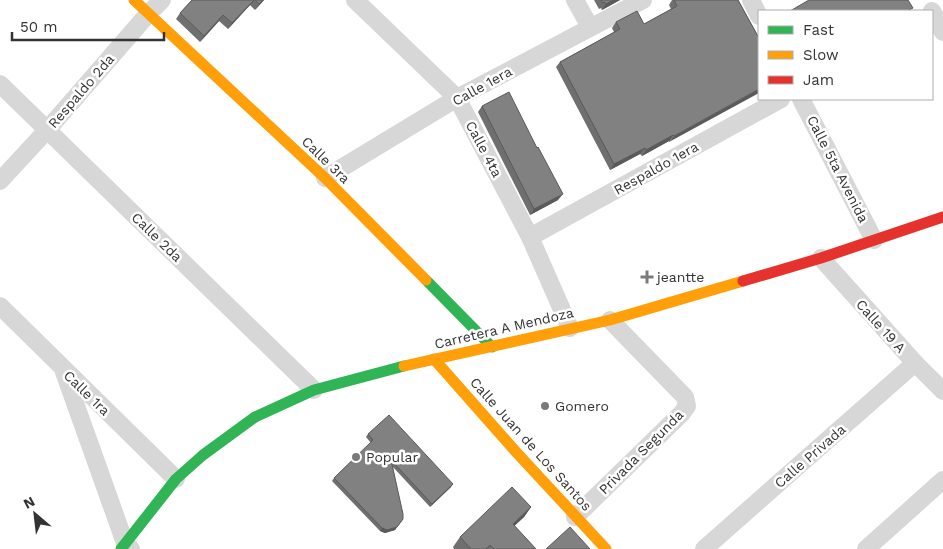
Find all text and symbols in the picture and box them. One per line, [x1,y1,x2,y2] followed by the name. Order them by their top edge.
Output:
[12,10,165,42] scale bar
[758,10,933,100] legend
[20,18,57,36] text: 50 m
[803,21,835,39] text: Fast
[803,46,839,64] text: Slow
[45,51,117,131] street label: Respaldo 2da
[449,63,515,109] street label: Calle 1era
[803,71,834,89] text: Jam
[804,113,872,225] street label: Calle 5ta Avenida
[463,118,505,180] street label: Calle 4ta
[299,133,353,187] street label: Calle 3ra
[611,138,701,198] street label: Respaldo 1era
[128,209,186,265] street label: Calle 2da
[655,269,704,285] place label: jeantte
[641,271,653,283] marker: jeantte
[853,296,909,356] street label: Calle 19 A
[433,304,575,352] street label: Carretera A Mendoza
[61,367,113,419] street label: Calle 1ra
[467,374,595,514] street label: Calle Juan de Los Santos
[555,398,609,414] place label: Gomero
[539,400,551,412] marker: Gomero
[596,406,687,497] street label: Privada Segunda
[771,421,849,491] street label: Calle Privada
[366,449,418,465] place label: Popular
[350,451,362,463] marker: Popular
[10,489,60,539] north arrow
[21,493,37,512] text: N

